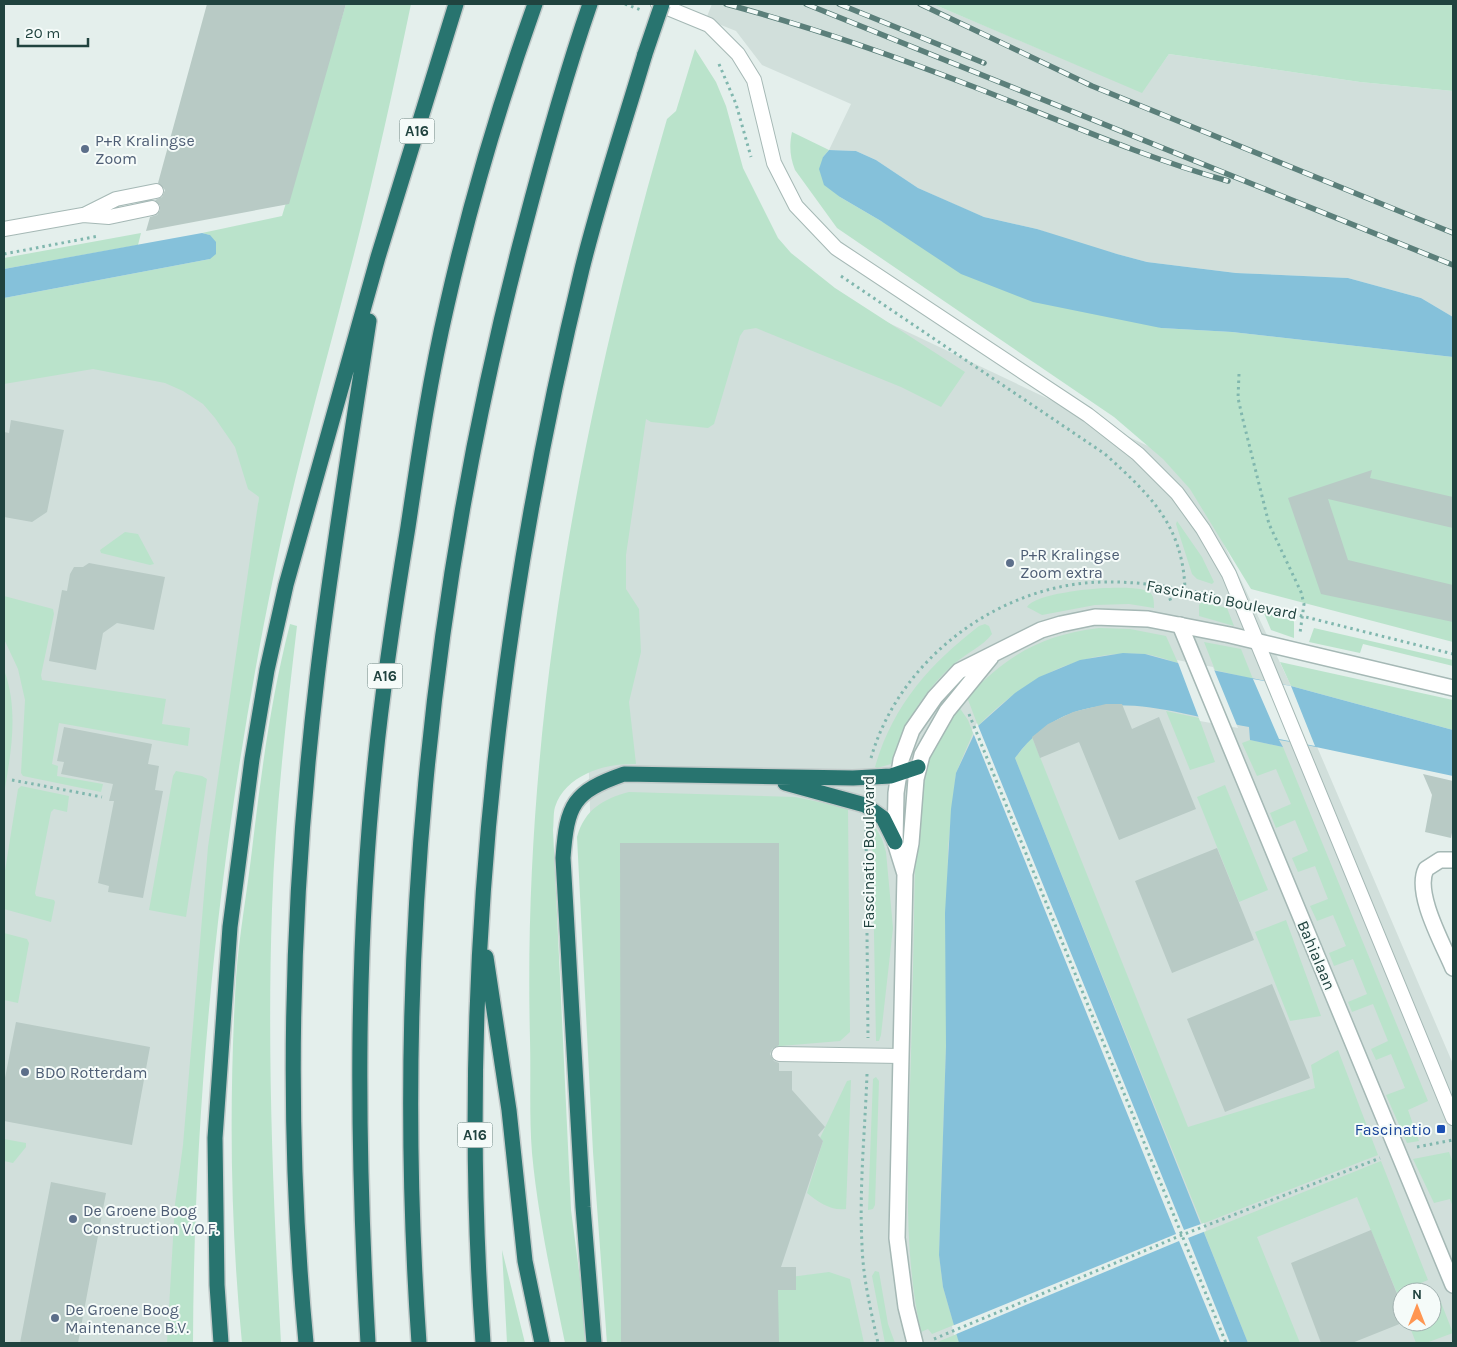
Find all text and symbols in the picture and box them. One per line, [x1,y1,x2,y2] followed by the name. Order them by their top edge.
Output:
[18,15,88,47] scale bar
[25,24,60,42] text: 20 m
[400,118,434,144] road number: A16
[95,131,195,168] place label: P+R Kralingse Zoom
[79,143,91,155] marker: P+R Kralingse Zoom
[1020,545,1120,582] place label: P+R Kralingse Zoom extra
[1004,557,1016,569] marker: P+R Kralingse Zoom extra
[1145,576,1299,623] street label: Fascinatio Boulevard
[368,664,402,688] road number: A16
[859,775,878,929] street label: Fascinatio Boulevard
[1293,918,1340,993] street label: Bahialaan
[35,1063,147,1082] place label: BDO Rotterdam
[19,1066,31,1078] marker: BDO Rotterdam
[1355,1120,1431,1139] place label: Fascinatio
[458,1122,492,1148] road number: A16
[1435,1123,1447,1135] marker: Fascinatio
[83,1201,219,1238] place label: De Groene Boog Construction V.O.F.
[67,1213,79,1225] marker: De Groene Boog Construction V.O.F.
[1392,1282,1442,1332] north arrow
[1412,1286,1422,1303] text: N
[65,1300,189,1337] place label: De Groene Boog Maintenance B.V.
[49,1312,61,1324] marker: De Groene Boog Maintenance B.V.

